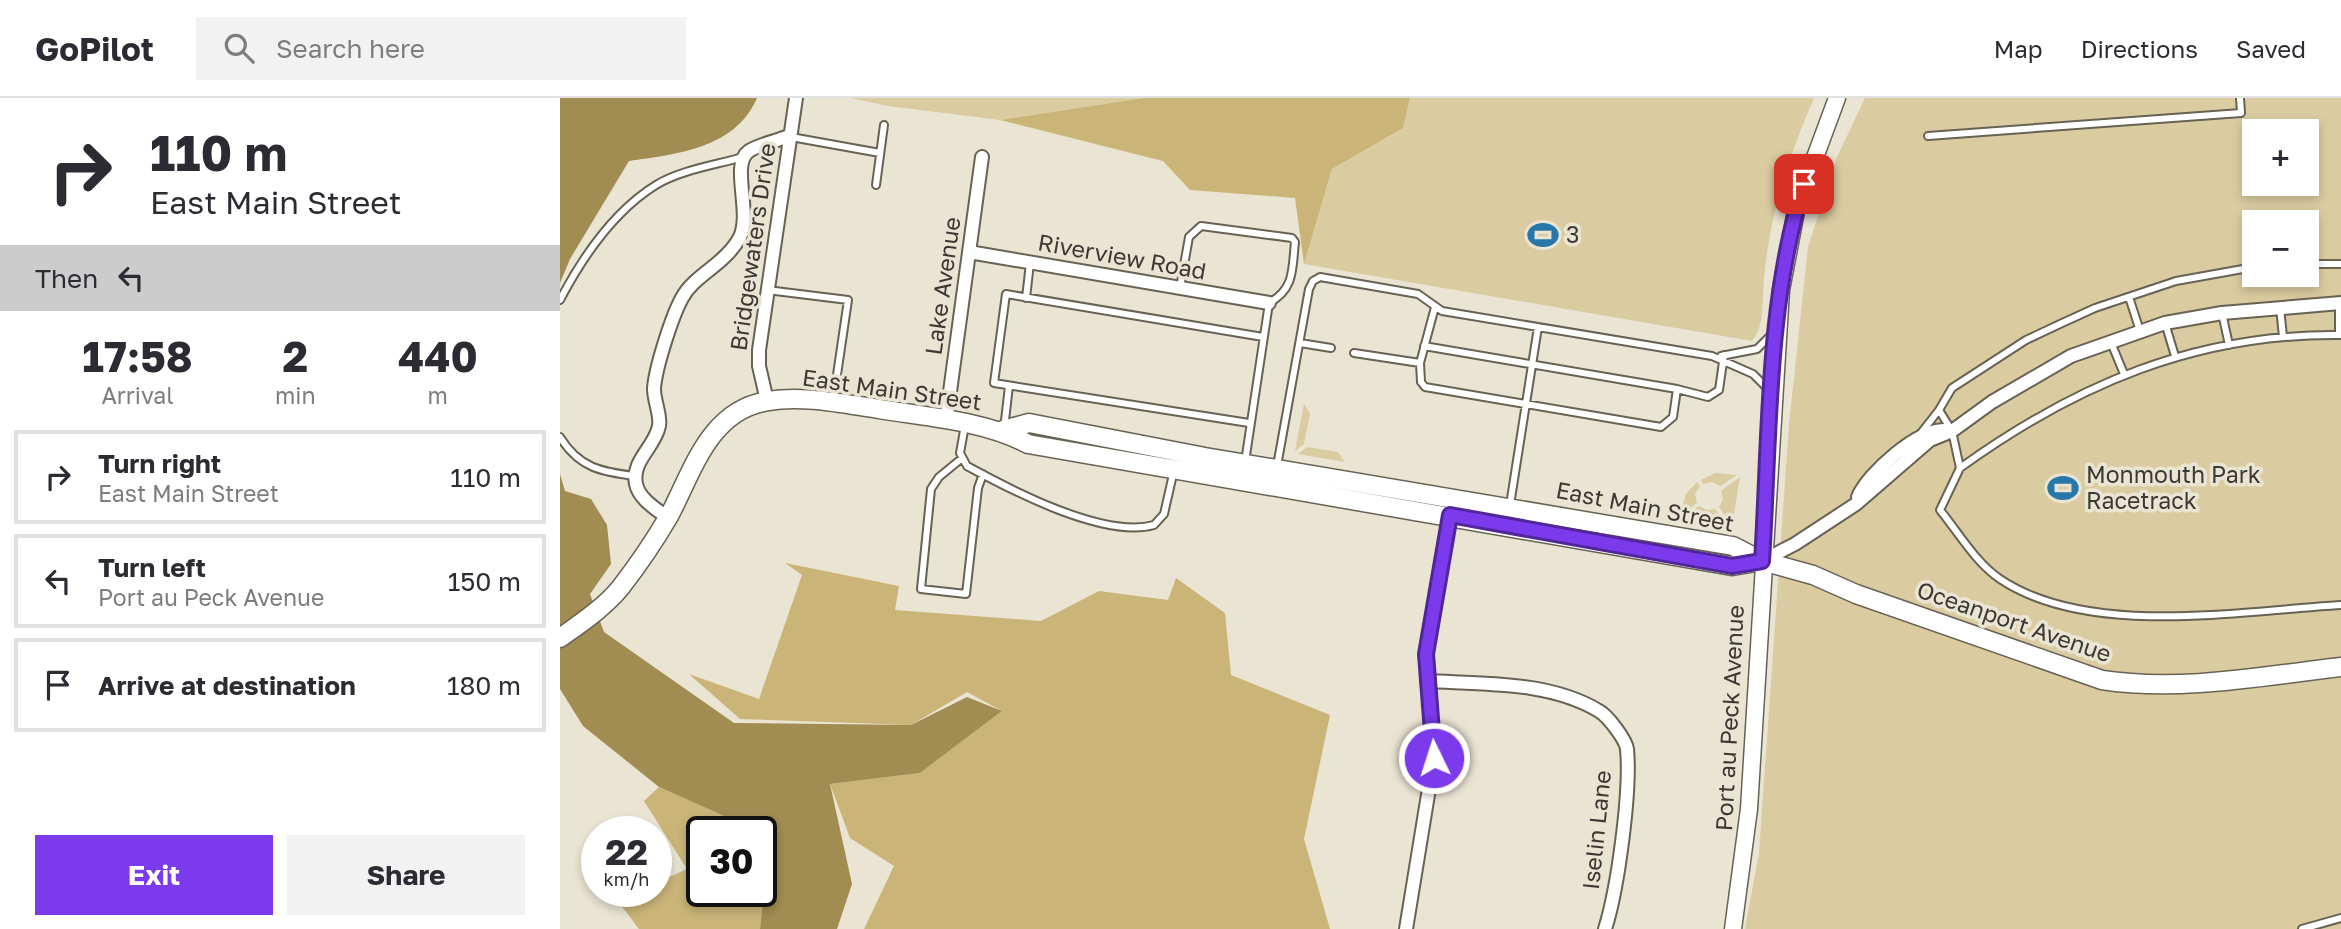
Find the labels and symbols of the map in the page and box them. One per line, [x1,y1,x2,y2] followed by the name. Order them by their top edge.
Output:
[724,141,780,352] street label: Bridgewaters Drive
[1774,154,1834,214] pin
[918,215,966,357] street label: Lake Avenue
[1526,218,1560,252] sports icon: 3
[1566,220,1579,248] place label: 3
[1036,227,1208,285] street label: Riverview Road
[801,363,984,415] street label: East Main Street
[2086,460,2261,514] place label: Monmouth Park Racetrack
[2046,471,2080,505] sports icon: Monmouth Park Racetrack
[1554,475,1737,537] street label: East Main Street
[1914,575,2115,667] street label: Oceanport Avenue
[1709,604,1749,832] street label: Port au Peck Avenue
[1397,721,1471,795] position arrow
[1576,769,1616,891] street label: Iselin Lane
[686,816,777,907] speed limit sign: 30

